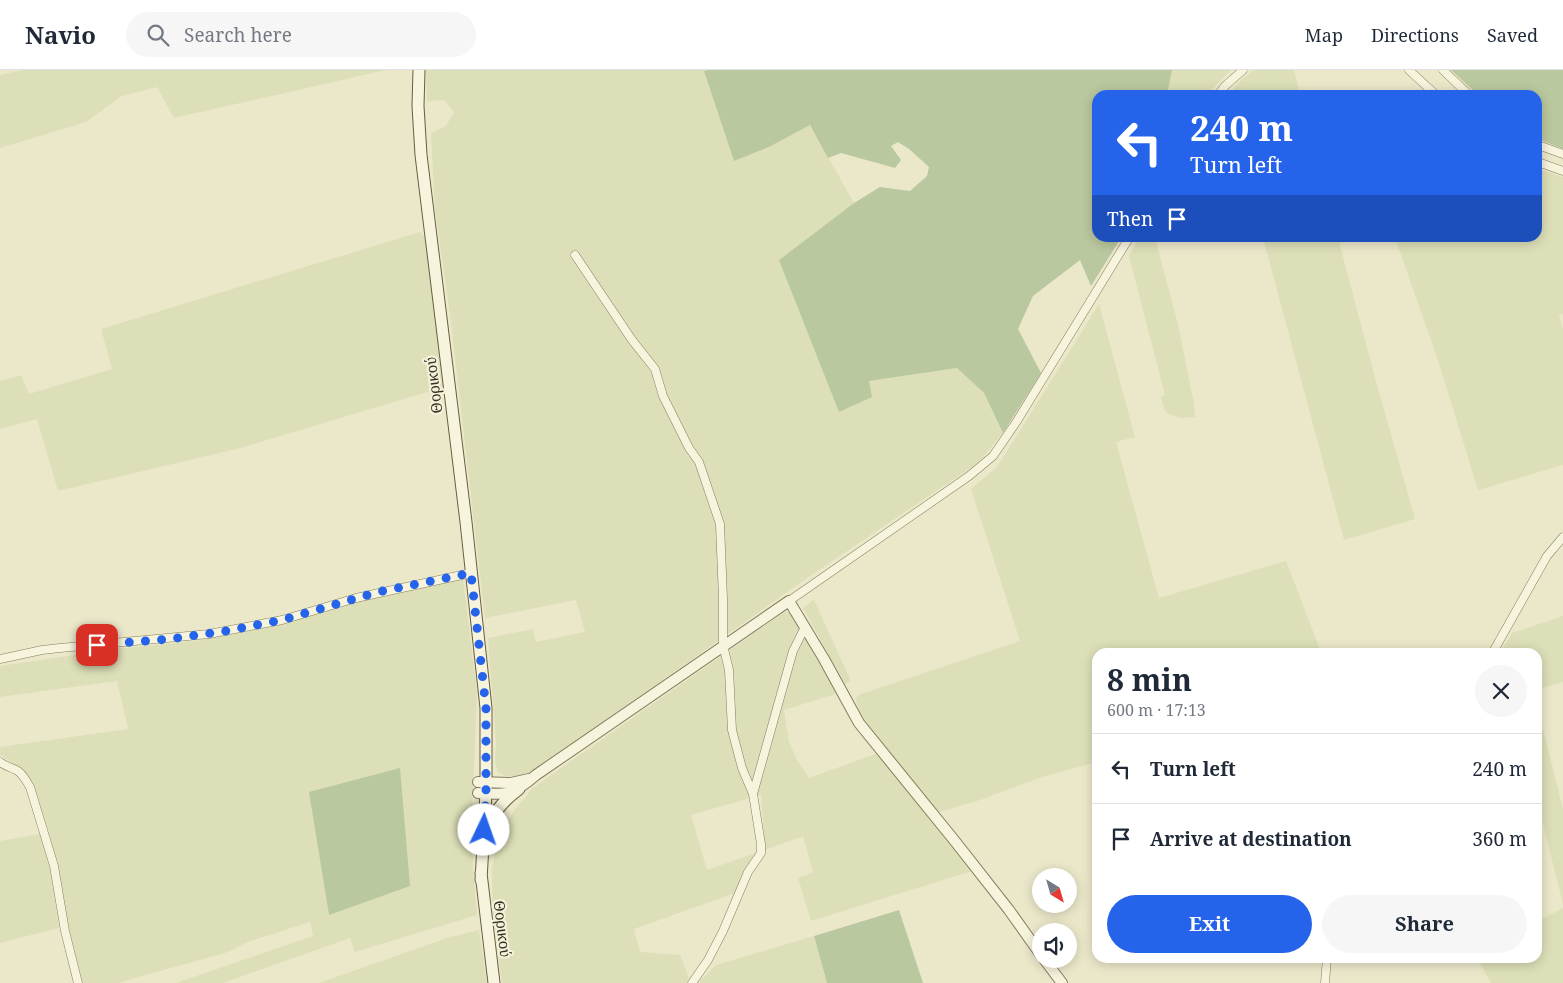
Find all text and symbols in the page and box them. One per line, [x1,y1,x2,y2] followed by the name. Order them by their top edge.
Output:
[126,12,476,57] search box
[25,18,96,51] text: Navio
[144,21,172,49] icon: search
[184,22,292,48] text: Search here
[1305,23,1343,47] text: Map
[1371,23,1459,47] text: Directions
[1487,23,1538,47] text: Saved
[1190,104,1293,151] text: 240 m
[1107,110,1172,175] icon: left
[1190,149,1282,179] text: Turn left
[1163,205,1191,233] icon: arrive
[1107,206,1153,232] text: Then
[420,356,446,415] street label: Θορικού
[76,624,118,666] pin
[83,631,111,659] icon: arrive
[1107,659,1192,700] text: 8 min
[1475,665,1527,717] button: close
[1107,699,1206,721] text: 600 m · 17:13
[1107,755,1135,783] icon: left
[1150,756,1236,782] text: Turn left
[1472,756,1527,782] text: 240 m
[457,803,509,855] position arrow
[1107,825,1135,853] icon: arrive
[1150,826,1352,852] text: Arrive at destination
[1472,826,1527,852] text: 360 m
[1032,868,1078,912] north arrow
[1032,868,1077,968] map controls
[1107,895,1312,953] button: Exit
[1322,895,1527,953] button: Share
[490,899,516,958] street label: Θορικού
[1032,923,1077,968] button: sound

